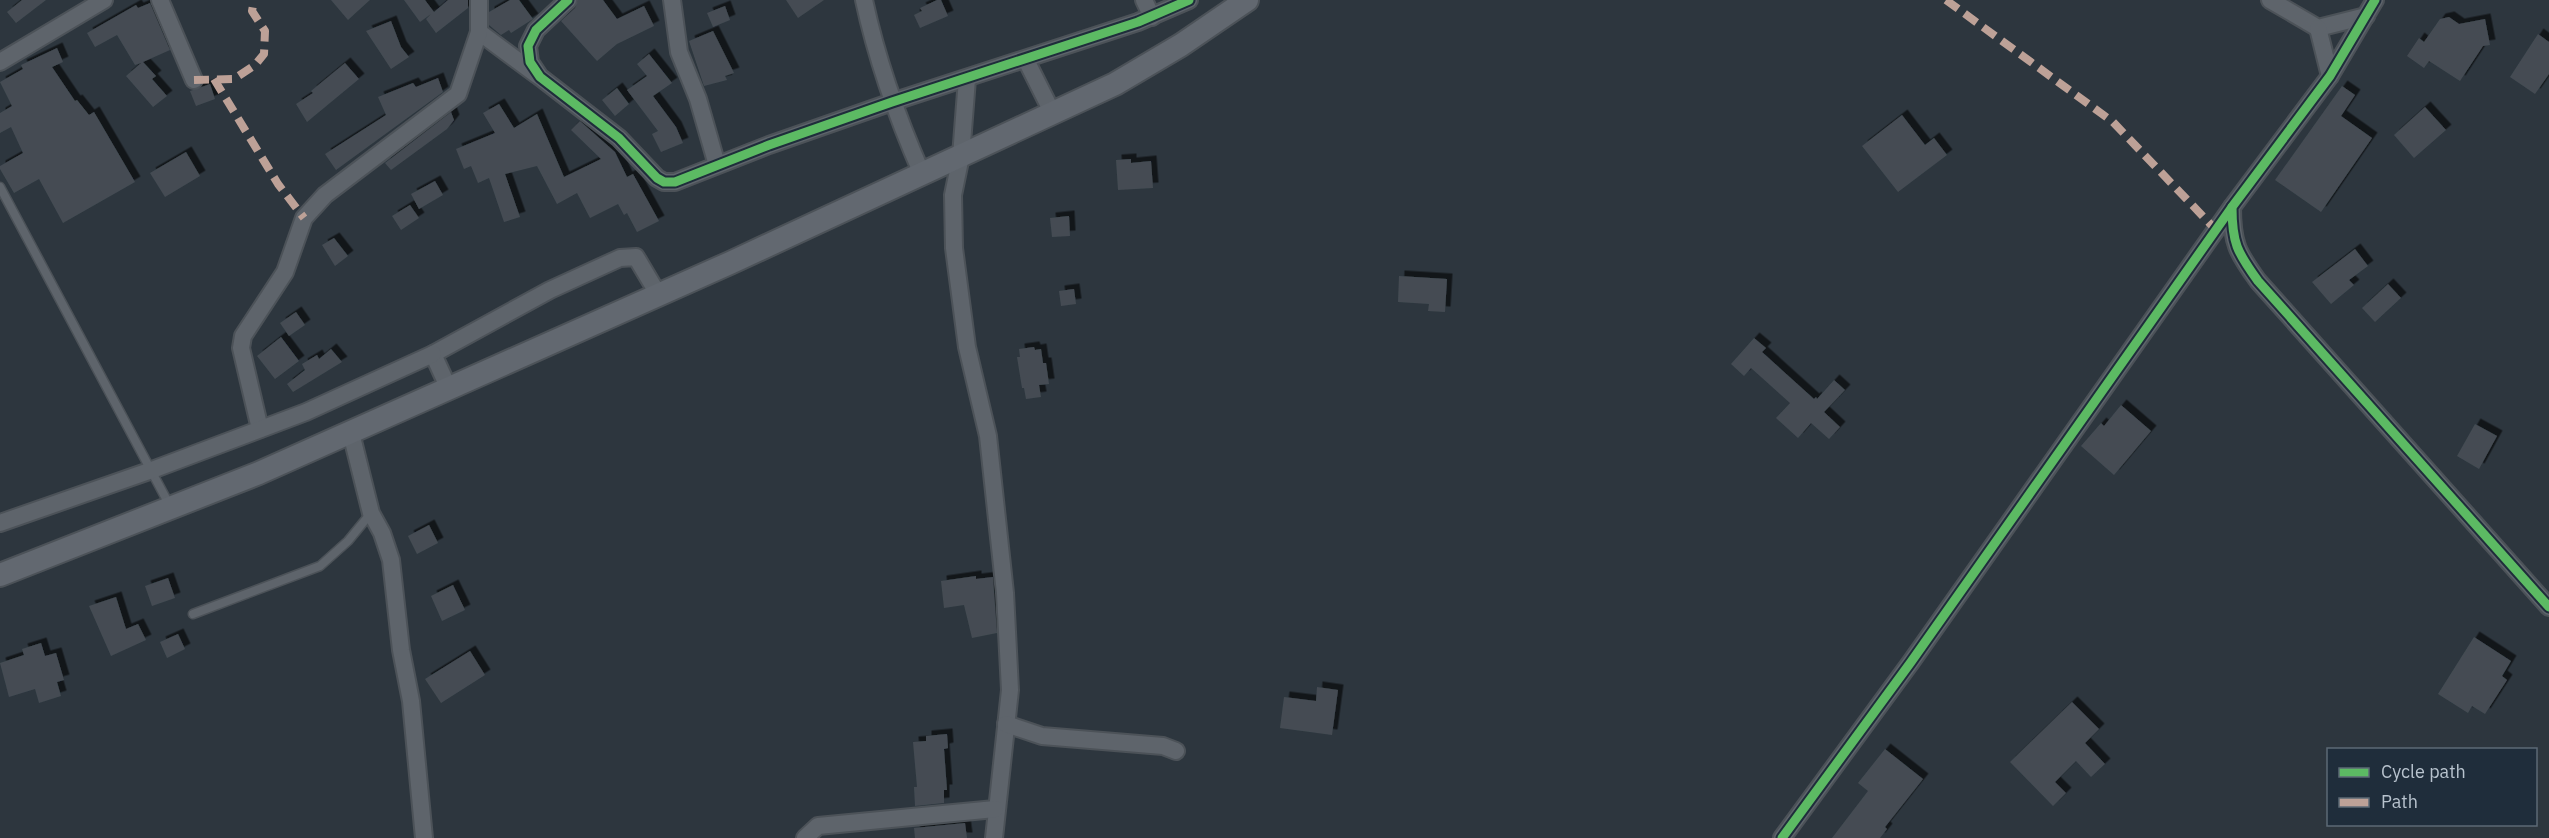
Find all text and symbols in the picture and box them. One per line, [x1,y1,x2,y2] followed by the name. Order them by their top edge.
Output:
[2327,748,2537,826] legend
[2381,760,2466,783] text: Cycle path
[2381,790,2418,813] text: Path

